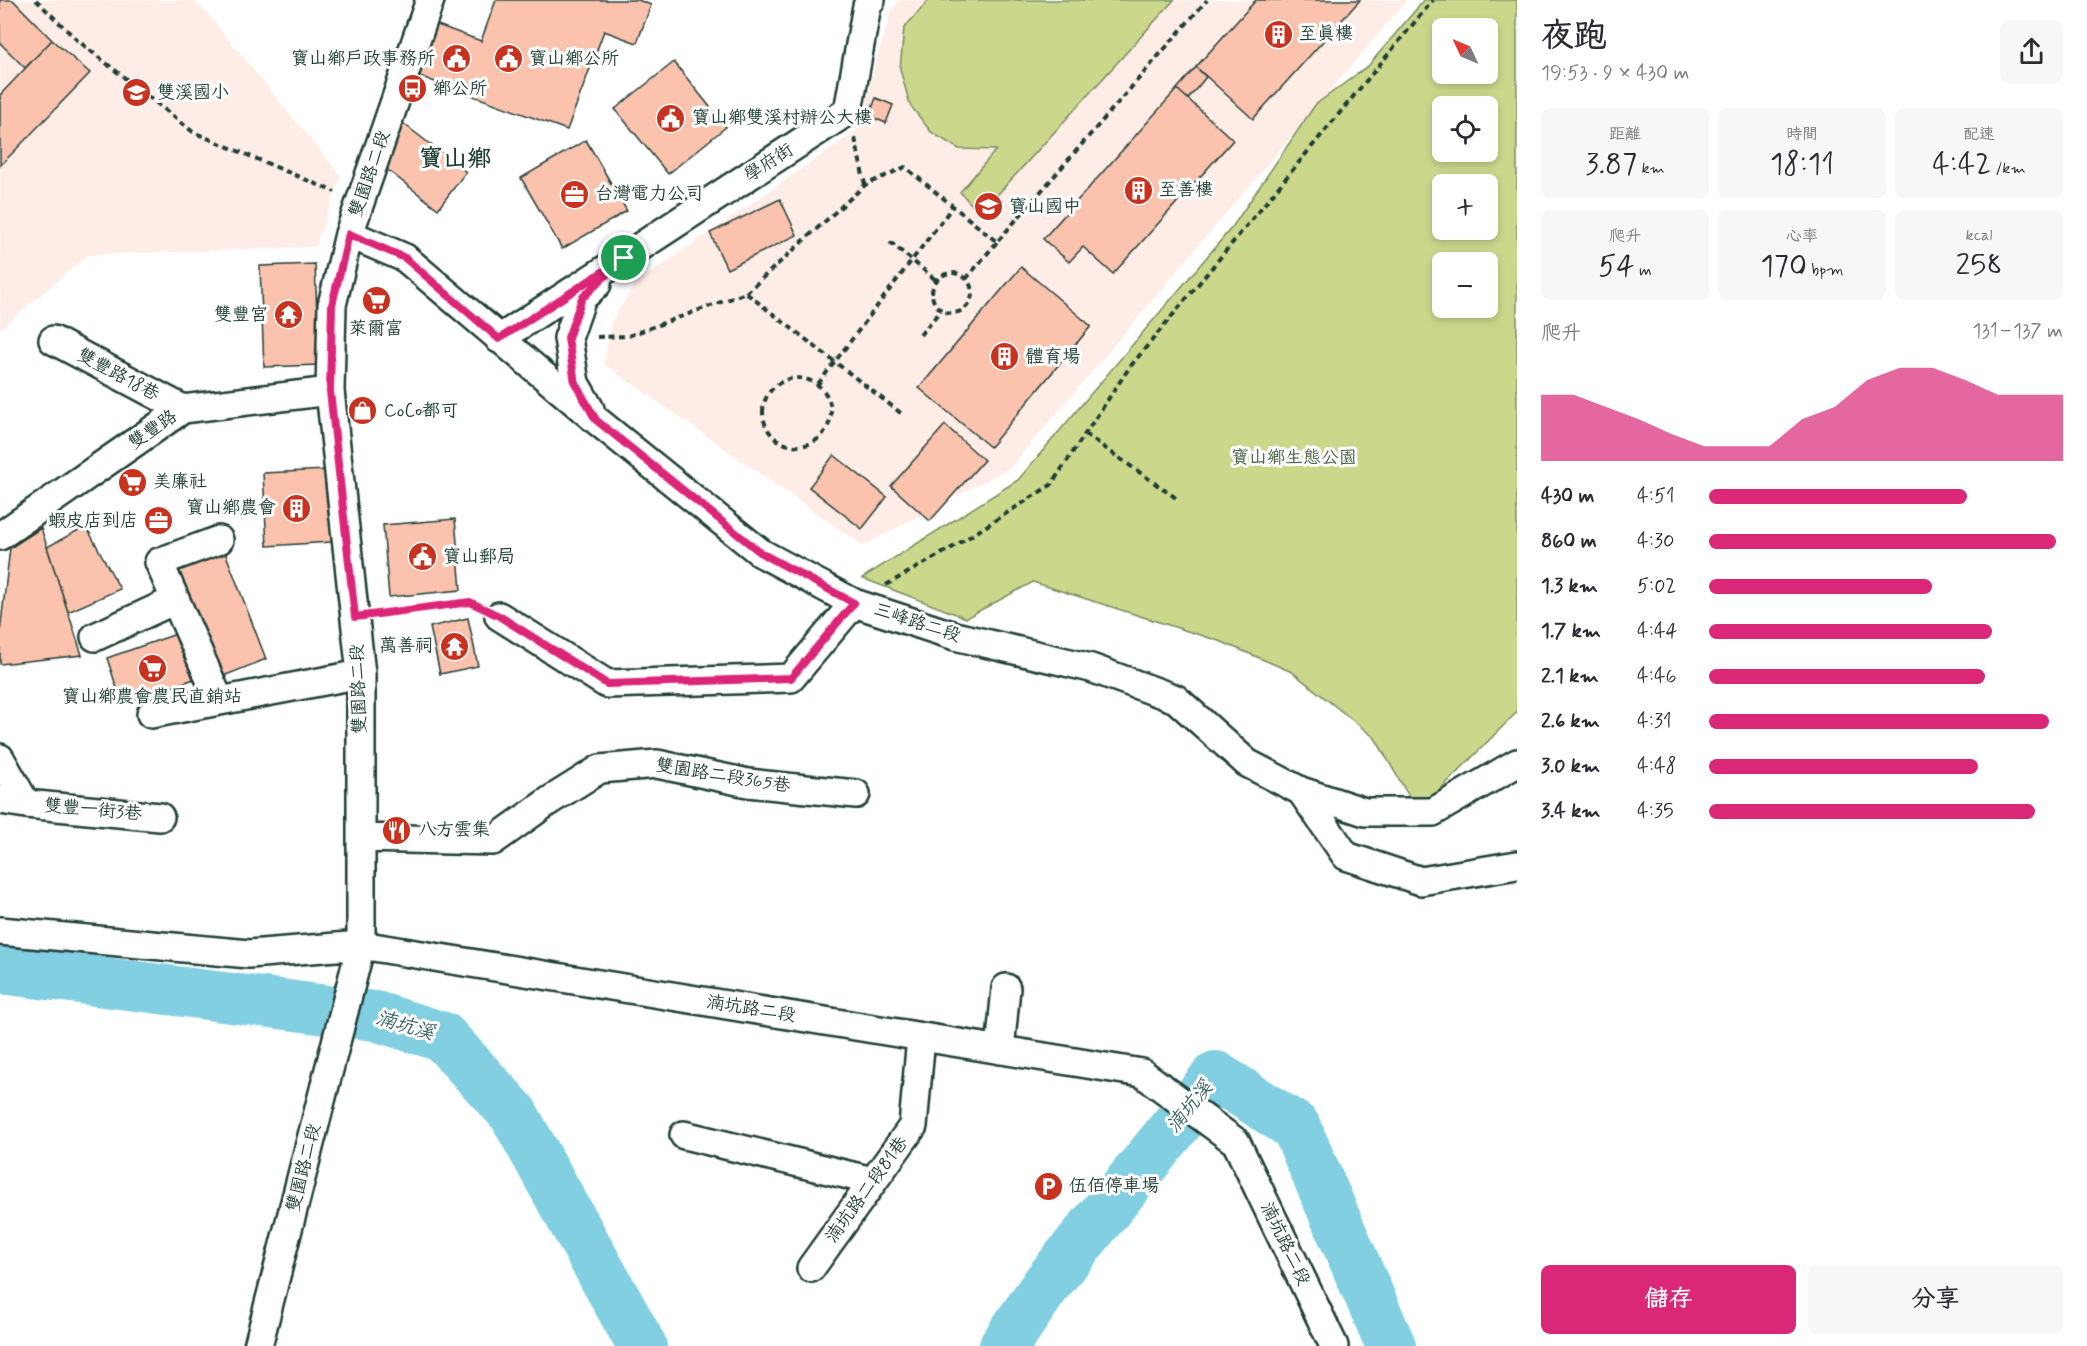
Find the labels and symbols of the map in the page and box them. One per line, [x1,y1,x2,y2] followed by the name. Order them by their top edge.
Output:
[1262,18,1294,50] building icon: 至真樓
[1432,18,1498,84] north arrow
[1299,22,1353,46] place label: 至真樓
[440,43,472,75] public building icon: 寶山鄉戶政事務所
[492,43,524,75] public building icon: 寶山鄉公所
[291,47,435,71] place label: 寶山鄉戶政事務所
[529,47,619,71] place label: 寶山鄉公所
[396,73,428,105] bus stop icon: 鄉公所
[120,77,152,109] school or university icon: 雙溪國小
[433,77,487,101] place label: 鄉公所
[157,81,229,105] place label: 雙溪國小
[655,102,687,134] public building icon: 寶山鄉雙溪村辦公大樓
[692,106,872,130] place label: 寶山鄉雙溪村辦公大樓
[344,128,396,220] street label: 雙園路二段
[740,138,798,188] street label: 學府街
[419,144,491,175] district label: 寶山鄉
[1122,174,1154,206] building icon: 至善樓
[558,178,590,210] office icon: 台灣電力公司
[1159,178,1213,202] place label: 至善樓
[595,182,703,206] place label: 台灣電力公司
[972,191,1004,223] school or university icon: 寶山國中
[1009,195,1081,219] place label: 寶山國中
[598,232,649,283] pin
[360,284,392,316] supermarket icon: 萊爾富
[273,299,305,331] temple icon: 雙豐宮
[214,303,268,327] place label: 雙豐宮
[349,317,403,341] place label: 萊爾富
[989,341,1021,373] building icon: 體育場
[73,343,163,407] street label: 雙豐路18巷
[1026,345,1080,369] place label: 體育場
[347,395,379,427] shop icon: CoCo都可
[384,399,458,423] place label: CoCo都可
[124,405,182,455] street label: 雙豐路
[1231,446,1357,470] park label: 寶山鄉生態公園
[116,466,148,498] supermarket icon: 美廉社
[153,470,207,494] place label: 美廉社
[281,492,313,524] building icon: 寶山鄉農會
[186,496,276,520] place label: 寶山鄉農會
[143,505,175,537] office icon: 蝦皮店到店
[48,509,138,533] place label: 蝦皮店到店
[406,541,438,573] public building icon: 寶山郵局
[443,545,515,569] place label: 寶山郵局
[870,598,964,648] street label: 三峰路二段
[438,630,470,662] temple icon: 萬善祠
[379,634,433,658] place label: 萬善祠
[345,644,373,734] street label: 雙園路二段
[136,652,168,684] supermarket icon: 寶山鄉農會農民直銷站
[62,685,242,709] place label: 寶山鄉農會農民直銷站
[654,754,792,798] street label: 雙園路二段365巷
[43,794,143,826] street label: 雙豐一街3巷
[381,814,413,846] restaurant icon: 八方雲集
[418,818,490,842] place label: 八方雲集
[705,990,797,1028] street label: 湳坑路二段
[372,1005,439,1048] water label: 湳坑溪
[1161,1074,1220,1139] water label: 湳坑溪
[281,1121,327,1215] street label: 雙園路二段
[820,1132,914,1248] street label: 湳坑路二段81巷
[1032,1170,1064,1202] parking icon: 伍佰停車場
[1069,1174,1159,1198] place label: 伍佰停車場
[1254,1198,1316,1290] street label: 湳坑路二段

